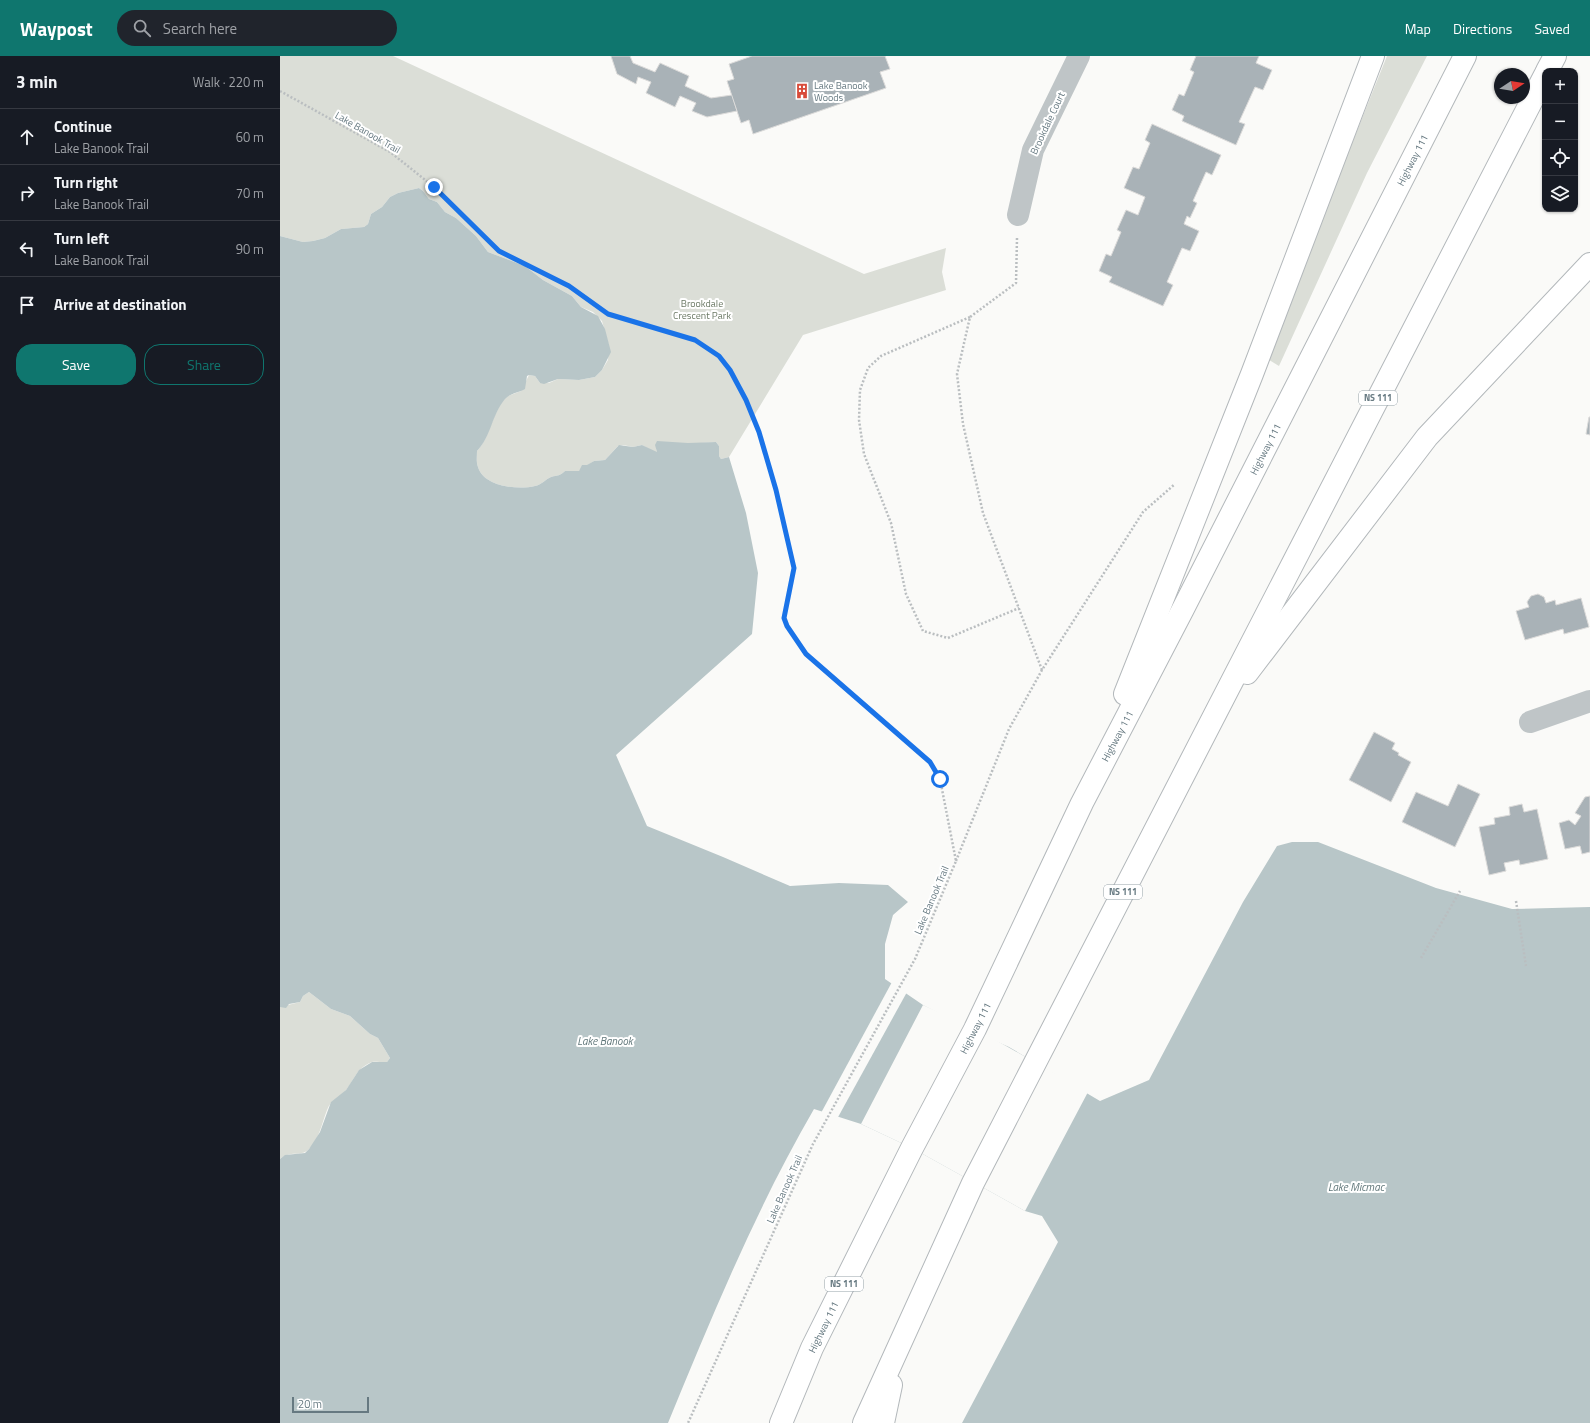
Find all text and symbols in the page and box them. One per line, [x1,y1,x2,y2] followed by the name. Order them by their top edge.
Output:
[117,10,397,46] search box
[20,14,93,43] text: Waypost
[131,17,153,39] icon: search
[163,17,237,40] text: Search here
[1405,18,1431,39] text: Map
[1453,18,1512,39] text: Directions
[1534,18,1570,39] text: Saved
[1494,68,1530,104] north arrow
[1542,68,1578,212] map controls
[1542,68,1578,104] button: +
[16,69,57,95] text: 3 min
[193,72,264,92] text: Walk · 220 m
[814,78,868,105] place label: Lake Banook Woods
[793,82,811,100] building icon: Lake Banook Woods
[1026,89,1069,157] street label: Brookdale Court
[1542,104,1578,140] button: −
[332,108,403,157] street label: Lake Banook Trail
[54,115,112,138] text: Continue
[16,126,38,148] icon: ahead
[236,127,264,147] text: 60 m
[1393,132,1432,188] street label: Highway 111
[54,138,149,158] text: Lake Banook Trail
[1542,140,1578,176] button: locate
[54,171,118,194] text: Turn right
[1542,176,1578,212] button: layers
[425,178,443,196] route end
[16,182,38,204] icon: right
[236,183,264,203] text: 70 m
[54,194,149,214] text: Lake Banook Trail
[54,227,109,250] text: Turn left
[16,238,38,260] icon: left
[236,239,264,259] text: 90 m
[54,250,149,270] text: Lake Banook Trail
[54,293,187,316] text: Arrive at destination
[16,294,38,316] icon: arrive
[673,296,731,323] park label: Brookdale Crescent Park
[16,344,136,385] button: Save
[144,344,264,385] button: Share
[1359,391,1397,405] road number: NS 111
[1246,421,1285,477] street label: Highway 111
[1098,708,1137,764] street label: Highway 111
[931,770,949,788] route start
[910,864,953,937] street label: Lake Banook Trail
[1104,885,1142,899] road number: NS 111
[956,1000,995,1056] street label: Highway 111
[577,1033,634,1049] water label: Lake Banook
[763,1153,806,1226] street label: Lake Banook Trail
[1328,1179,1386,1195] water label: Lake Micmac
[825,1277,863,1291] road number: NS 111
[804,1299,842,1356] street label: Highway 111
[292,1395,369,1414] scale bar
[298,1396,322,1412] text: 20 m

